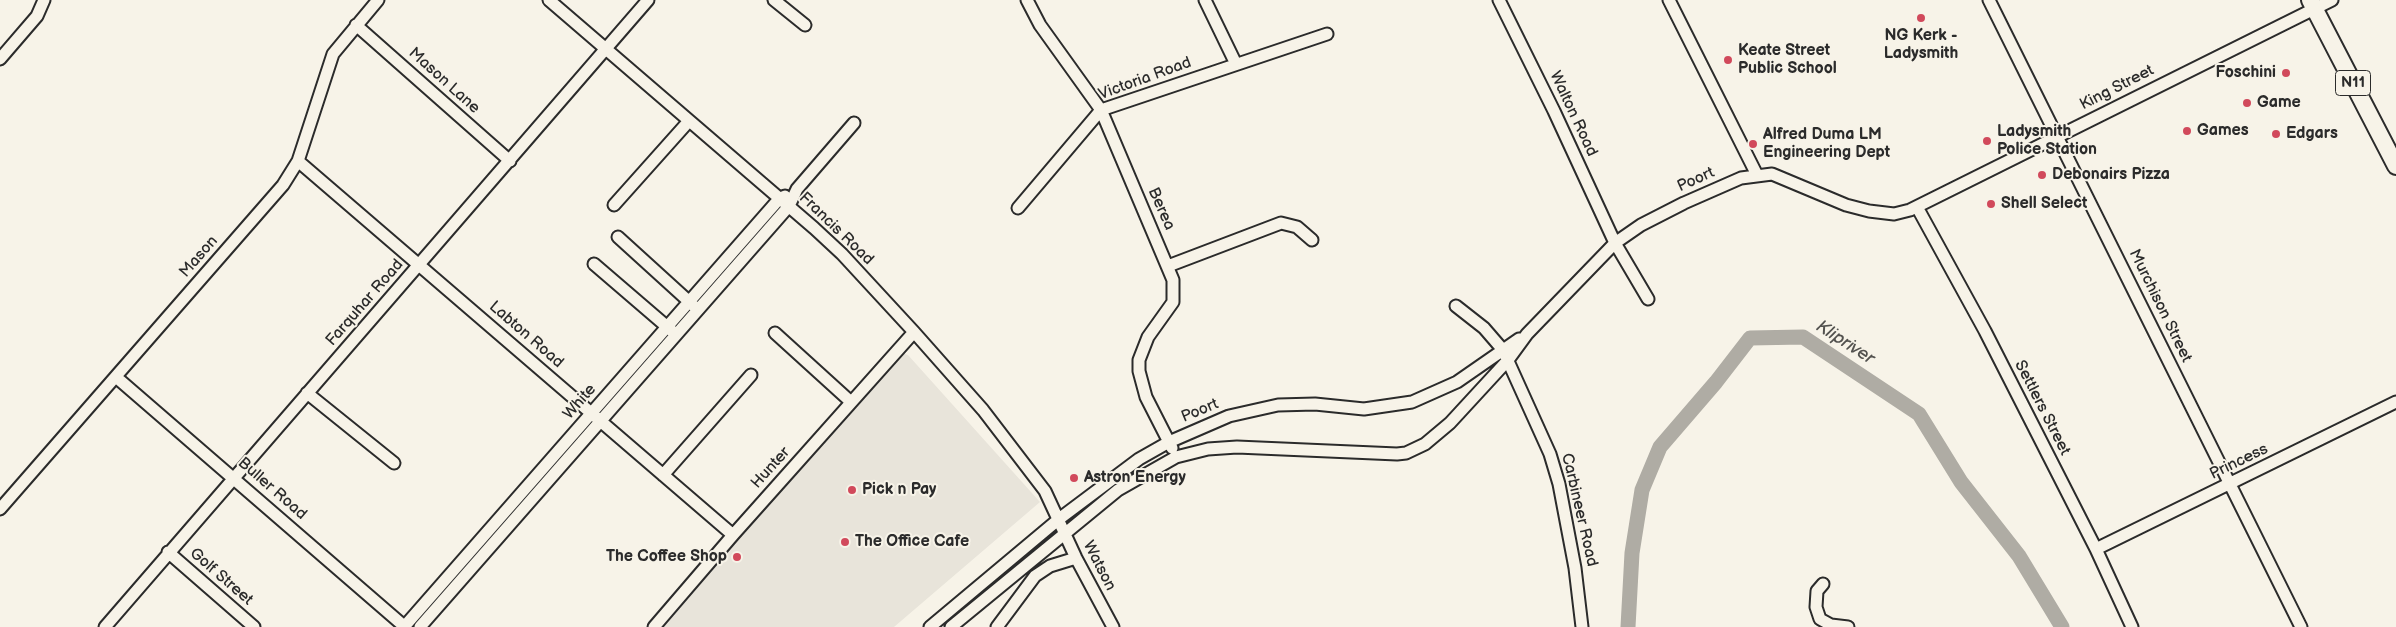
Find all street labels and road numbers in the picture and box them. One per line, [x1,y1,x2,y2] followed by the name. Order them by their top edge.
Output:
[404,44,484,118] street label: Mason Lane
[1096,53,1194,105] street label: Victoria Road
[2077,61,2157,115] street label: King Street
[1545,68,1601,160] street label: Walton Road
[2336,70,2370,96] road number: N11
[1675,163,1717,197] street label: Poort
[1143,185,1179,233] street label: Berea
[795,189,877,269] street label: Francis Road
[176,232,222,282] street label: Mason
[2124,246,2196,366] street label: Murchison Street
[322,256,408,350] street label: Farquhar Road
[485,298,567,372] street label: Labton Road
[2010,357,2074,459] street label: Settlers Street
[559,380,601,424] street label: White
[1179,395,1221,427] street label: Poort
[2207,440,2271,484] street label: Princess
[747,443,795,493] street label: Hunter
[1557,451,1601,569] street label: Carbineer Road
[234,454,310,524] street label: Buller Road
[1078,538,1120,594] street label: Watson
[185,544,257,610] street label: Golf Street

